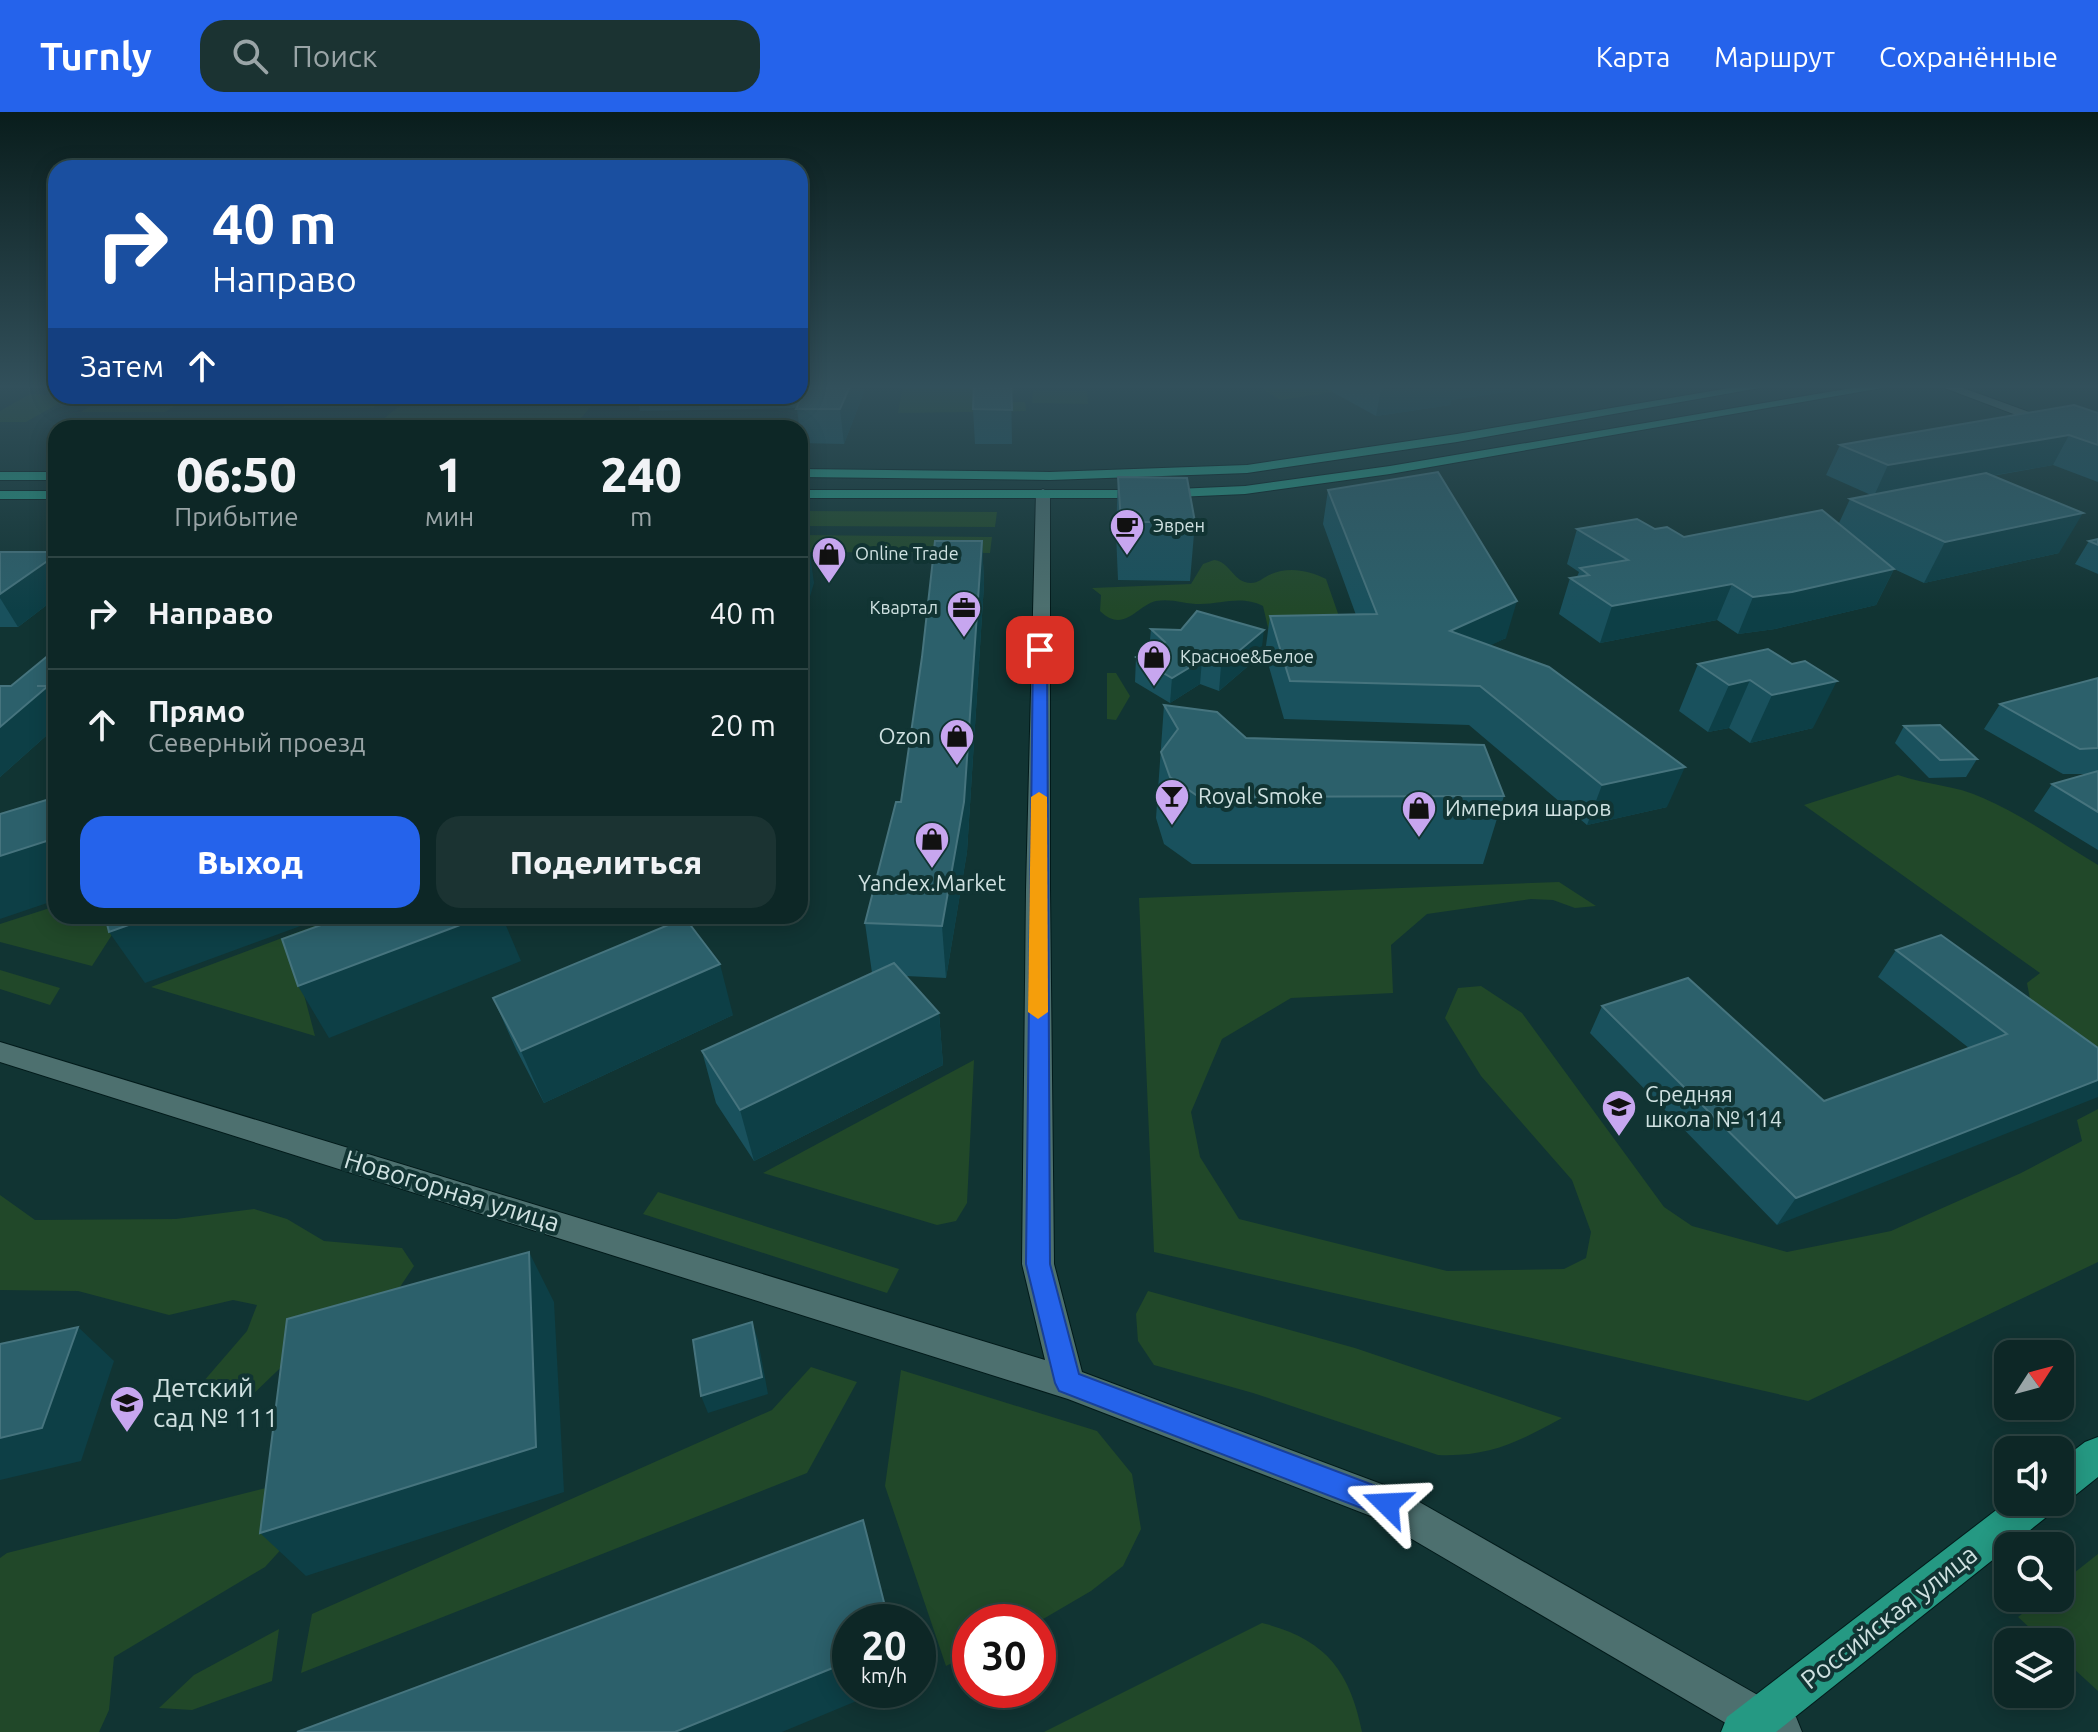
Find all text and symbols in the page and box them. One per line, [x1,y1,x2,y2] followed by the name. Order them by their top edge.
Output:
[200,20,760,92] search box
[228,34,272,78] icon: search
[40,35,152,77] text: Turnly
[292,39,377,73] text: Поиск
[1596,41,1670,72] text: Карта
[1714,41,1835,72] text: Маршрут
[1879,41,2058,72] text: Сохранённые
[80,192,184,296] icon: right
[212,192,337,255] text: 40 m
[212,258,357,299] text: Направо
[180,344,224,388] icon: ahead
[80,349,164,383] text: Затем
[176,447,296,501] text: 06:50
[436,447,463,501] text: 1
[601,447,682,501] text: 240
[174,502,299,531] text: Прибытие
[425,502,474,531] text: мин
[630,502,652,531] text: m
[1108,507,1146,557] cafe icon: Эврен
[1153,515,1205,535] place label: Эврен
[810,535,848,585] shop icon: Online Trade
[855,543,959,563] place label: Online Trade
[945,589,983,639] office icon: Квартал
[80,591,124,635] icon: right
[148,596,274,630] text: Направо
[709,596,776,630] text: 40 m
[870,597,938,617] place label: Квартал
[1006,616,1074,684] pin
[1018,628,1062,672] icon: arrive
[1135,638,1173,688] shop icon: Красное&Белое
[1180,646,1314,666] place label: Красное&Белое
[148,694,245,728] text: Прямо
[80,703,124,747] icon: ahead
[709,708,776,742] text: 20 m
[938,717,976,767] shop icon: Ozon
[879,723,931,748] place label: Ozon
[148,728,365,757] text: Северный проезд
[1153,777,1191,827] bar icon: Royal Smoke
[1198,783,1323,808] place label: Royal Smoke
[1400,789,1438,839] shop icon: Империя шаров
[1445,795,1611,820] place label: Империя шаров
[80,816,420,908] button: Выход
[436,816,776,908] button: Поделиться
[913,820,951,870] shop icon: Yandex.Market
[858,870,1006,895] place label: Yandex.Market
[1645,1081,1782,1131] place label: Средняя школа № 114
[1600,1088,1638,1138] school or university icon: Средняя школа № 114
[341,1144,563,1237] street label: Новогорная улица
[1994,1340,2074,1420] north arrow
[1994,1340,2074,1708] map controls
[153,1373,278,1432] place label: Детский сад № 111
[108,1384,146,1434] school or university icon: Детский сад № 111
[1994,1436,2074,1516] button: sound
[1345,1462,1429,1546] position arrow
[1994,1532,2074,1612] button: search
[1795,1539,1982,1694] street label: Российская улица
[952,1604,1056,1708] speed limit sign: 30
[861,1623,907,1668] text: 20
[1994,1628,2074,1708] button: layers
[861,1664,907,1687] text: km/h

